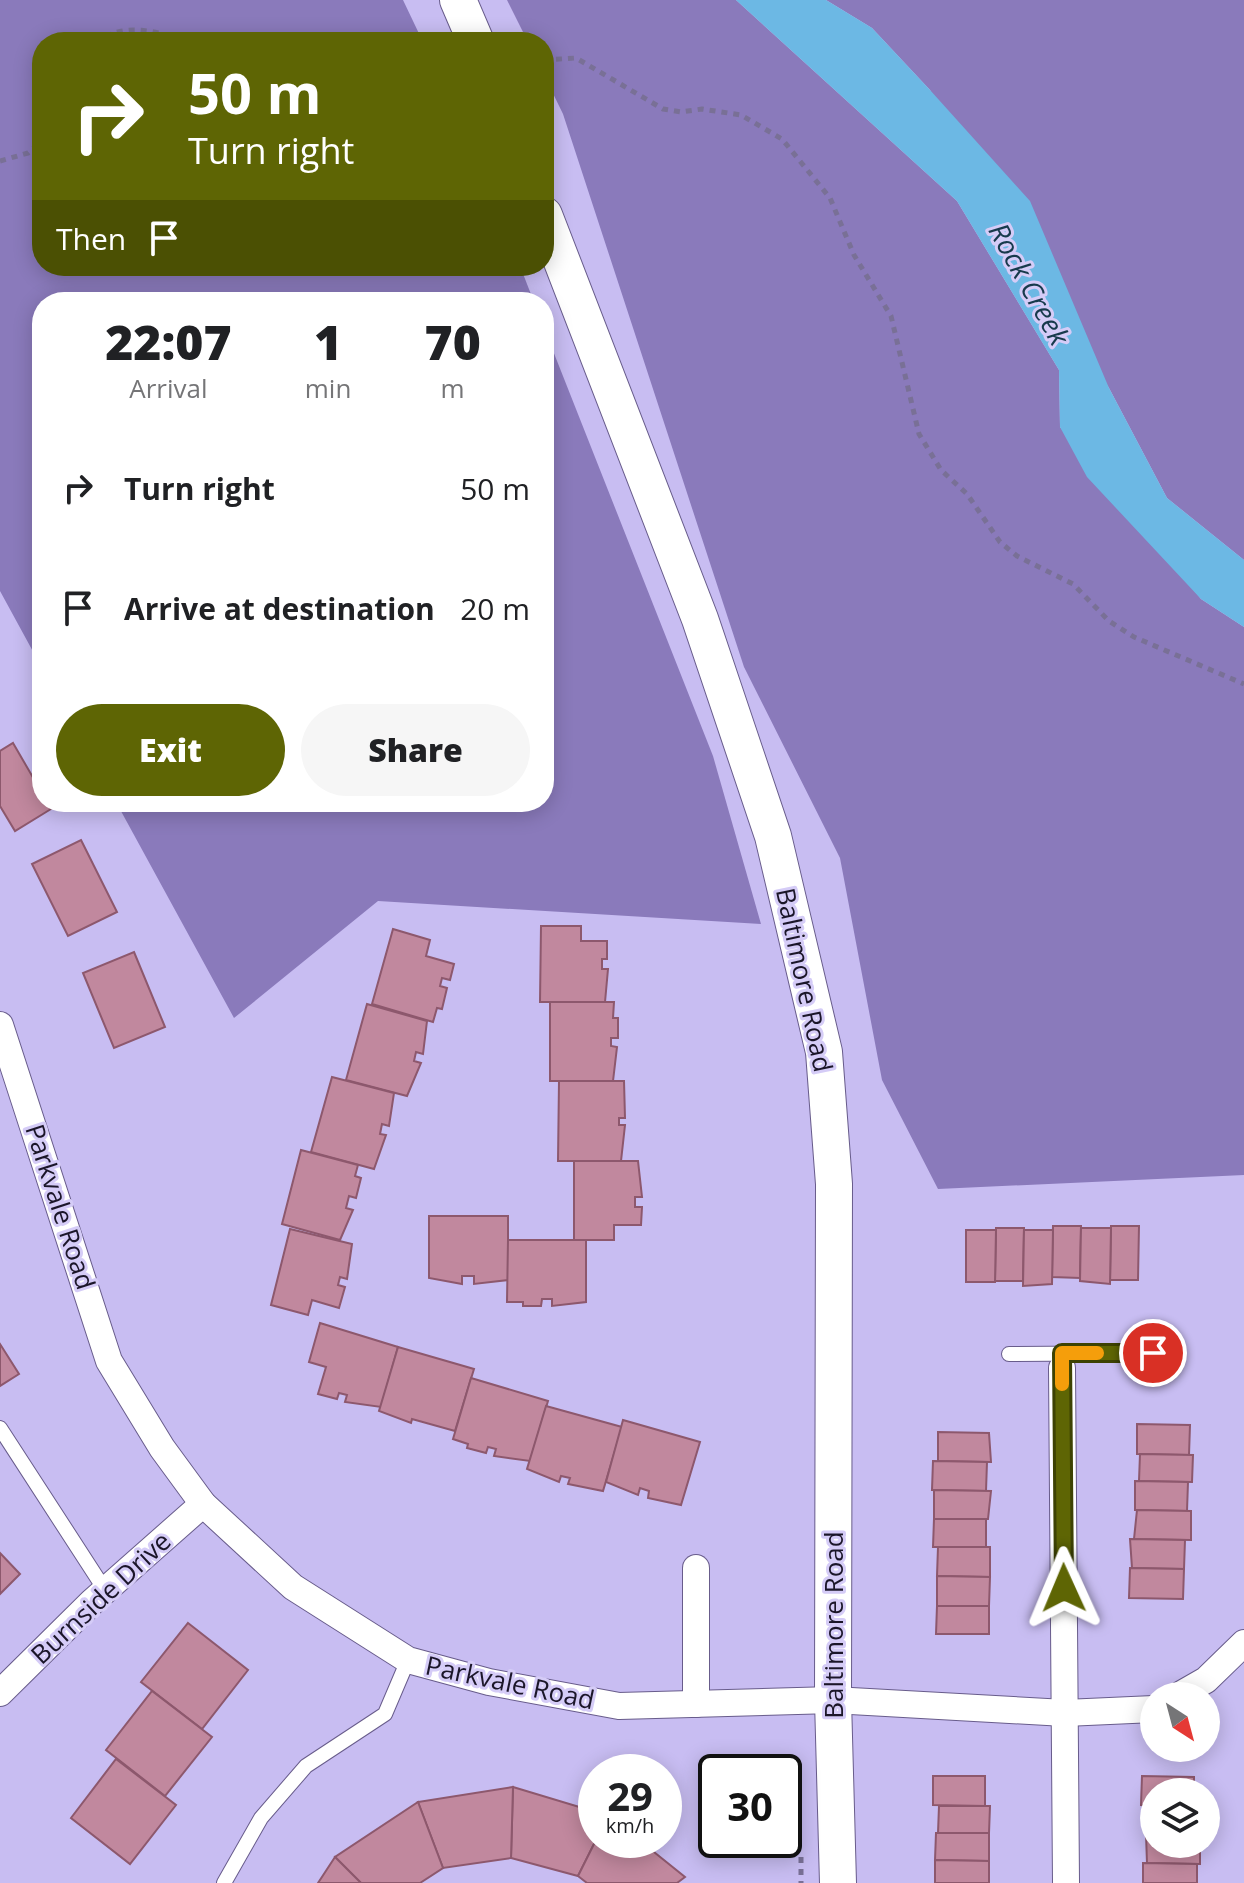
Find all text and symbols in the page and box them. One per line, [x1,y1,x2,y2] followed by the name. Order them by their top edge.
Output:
[188,54,322,130] text: 50 m
[56,64,160,168] icon: right
[188,126,354,175] text: Turn right
[981,215,1080,353] water label: Rock Creek
[142,216,186,260] icon: arrive
[56,218,126,259] text: Then
[105,309,232,374] text: 22:07
[314,309,342,374] text: 1
[425,309,481,374] text: 70
[129,370,208,406] text: Arrival
[305,370,351,406] text: min
[441,370,465,406] text: m
[56,466,100,510] icon: right
[124,468,275,509] text: Turn right
[460,468,530,509] text: 50 m
[56,586,100,630] icon: arrive
[124,588,435,629] text: Arrive at destination
[460,588,530,629] text: 20 m
[56,704,285,796] button: Exit
[301,704,530,796] button: Share
[768,884,842,1075] street label: Baltimore Road
[17,1119,105,1294] street label: Parkvale Road
[1119,1319,1187,1387] pin
[1131,1331,1175,1375] icon: arrive
[23,1523,178,1672] street label: Burnside Drive
[815,1531,851,1719] street label: Baltimore Road
[1022,1546,1106,1630] position arrow
[422,1647,598,1717] street label: Parkvale Road
[1140,1682,1220,1762] north arrow
[1140,1682,1220,1858] map controls
[698,1754,802,1858] speed limit sign: 30
[607,1768,653,1823] text: 29
[1140,1778,1220,1858] button: layers
[606,1812,654,1839] text: km/h

